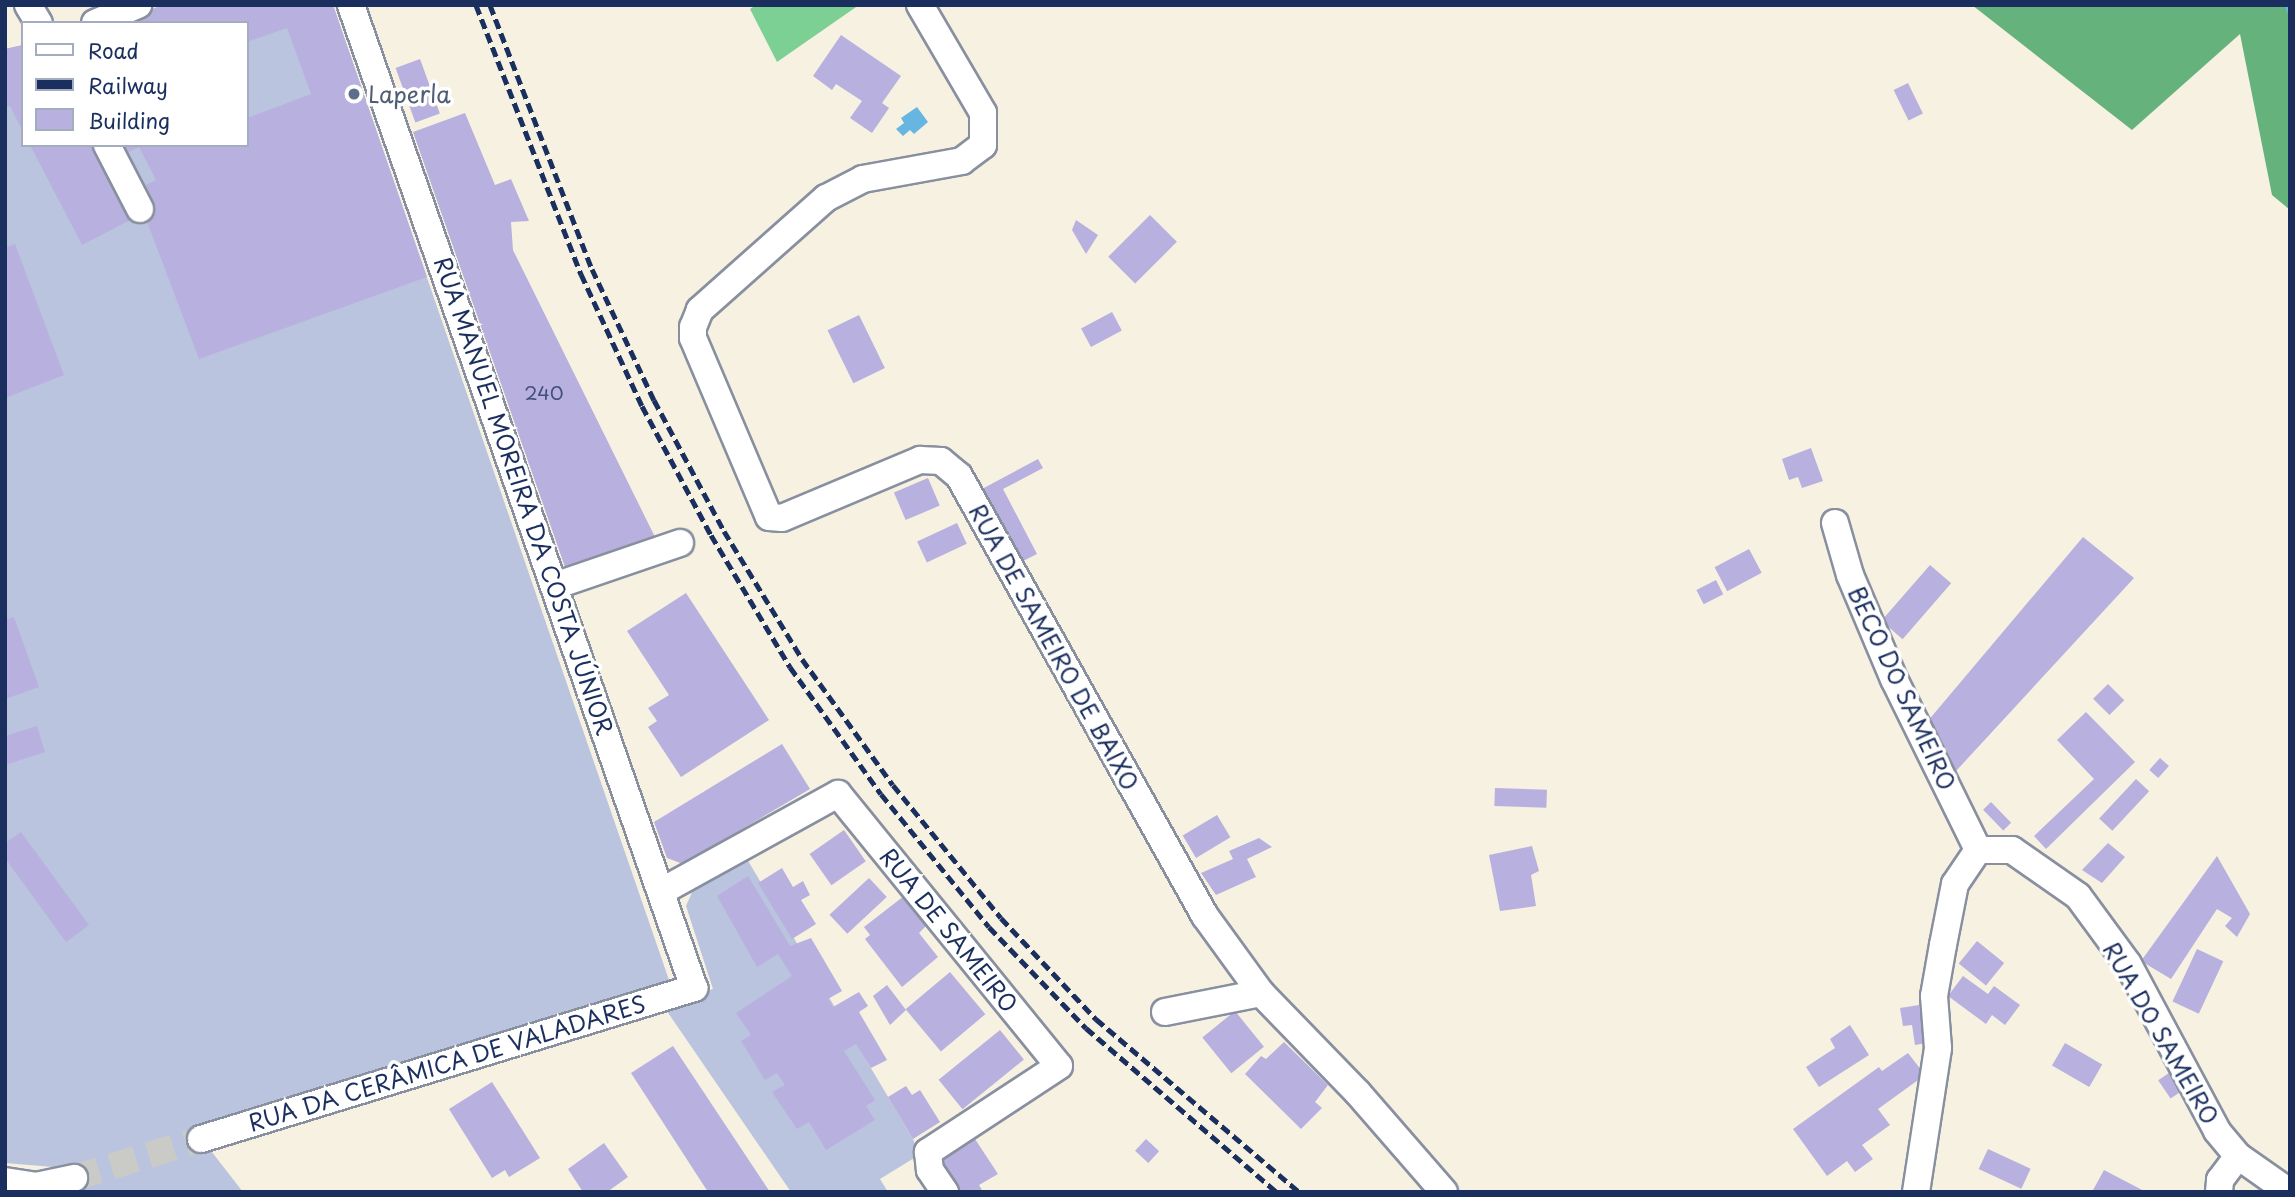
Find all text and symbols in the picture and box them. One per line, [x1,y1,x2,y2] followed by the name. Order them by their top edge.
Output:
[21,21,248,147] legend
[88,34,139,66] text: Road
[88,69,168,101] text: Railway
[368,80,451,108] place label: Laperla
[346,86,362,102] marker: Laperla
[88,104,170,136] text: Building
[429,253,619,739] street label: RUA MANUEL MOREIRA DA COSTA JÚNIOR
[524,382,564,404] house number: 240
[962,496,1146,798] street label: RUA DE SAMEIRO DE BAIXO
[1842,580,1962,796] street label: BECO DO SAMEIRO
[873,841,1025,1019] street label: RUA DE SAMEIRO
[2096,935,2226,1131] street label: RUA DO SAMEIRO
[243,989,651,1137] street label: RUA DA CERÂMICA DE VALADARES

